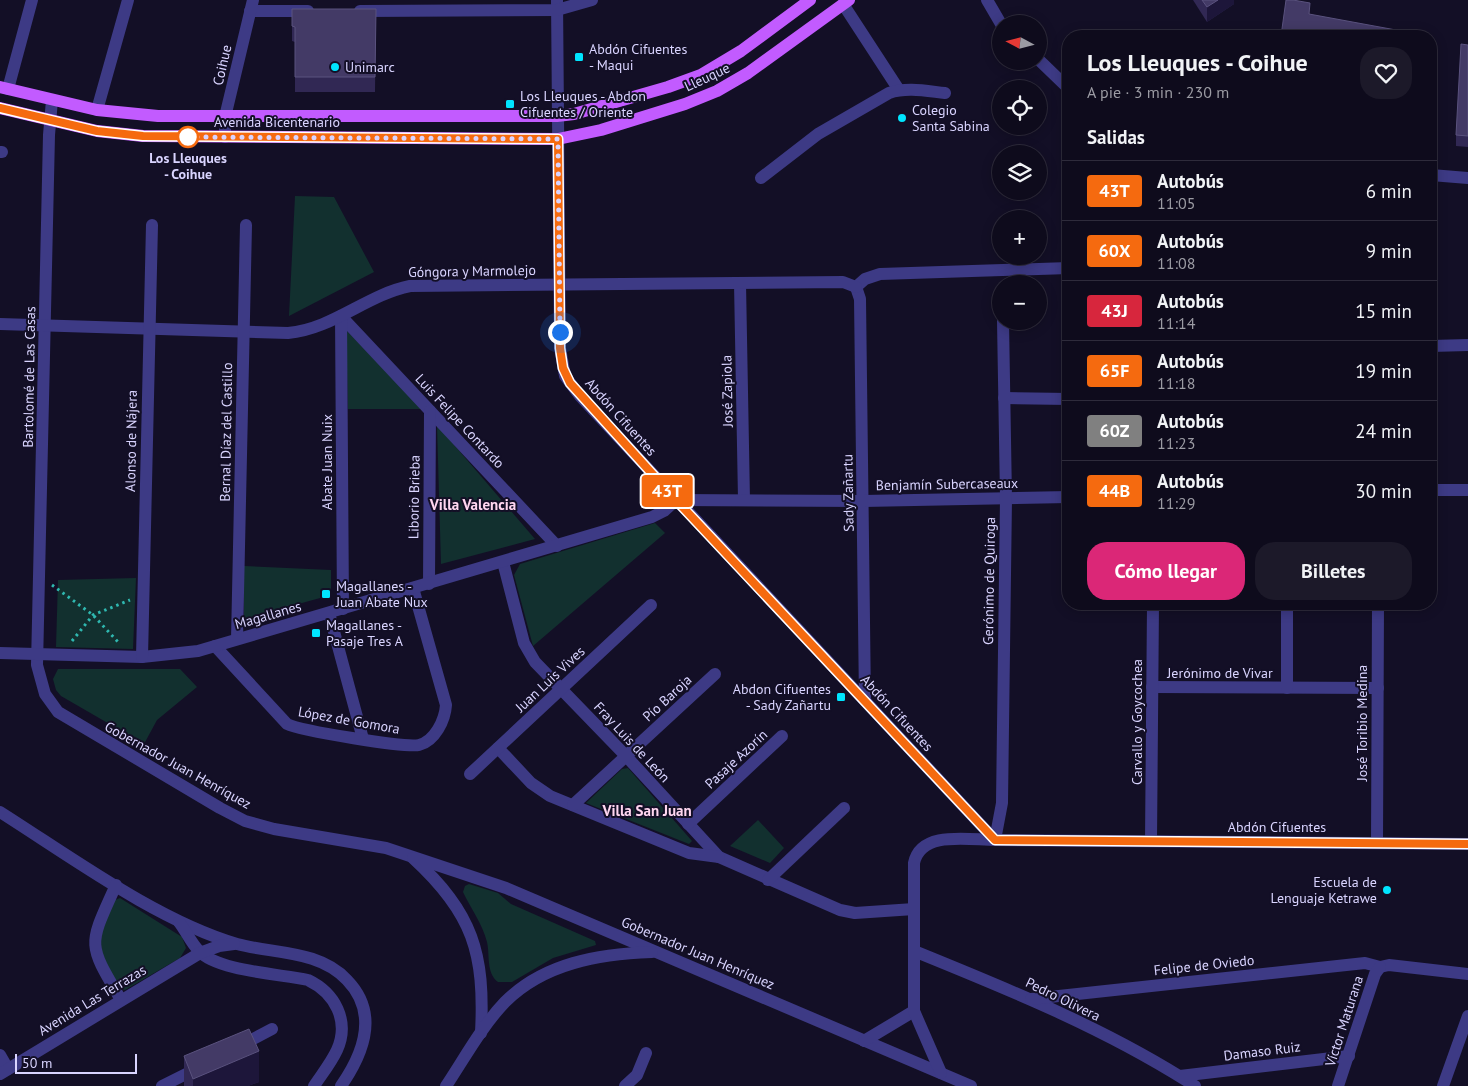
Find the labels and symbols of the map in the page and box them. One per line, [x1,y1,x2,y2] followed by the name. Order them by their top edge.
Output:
[992,15,1048,70] north arrow
[589,40,687,74] place label: Abdón Cifuentes - Maqui
[209,43,235,87] street label: Coihue
[573,51,585,63] marker: Abdón Cifuentes - Maqui
[345,58,395,76] place label: Unimarc
[681,59,733,95] street label: Lleuque
[329,61,341,73] marker: Unimarc
[520,87,646,121] place label: Los Lleuques - Abdon Cifuentes / Oriente
[504,98,516,110] marker: Los Lleuques - Abdon Cifuentes / Oriente
[912,101,990,135] place label: Colegio Santa Sabina
[896,112,908,124] marker: Colegio Santa Sabina
[214,113,340,131] street label: Avenida Bicentenario
[177,126,199,148] marker: Los Lleuques - Coihue
[149,149,227,183] place label: Los Lleuques - Coihue
[408,261,536,281] street label: Góngora y Marmolejo
[19,306,39,448] street label: Bartolomé de Las Casas
[548,320,573,345] your location
[717,355,737,428] street label: José Zapiola
[216,362,236,502] street label: Bernal Díaz del Castillo
[412,370,508,472] street label: Luis Felipe Contardo
[581,374,661,460] street label: Abdón Cifuentes
[121,390,141,492] street label: Alonso de Nájera
[318,414,336,510] street label: Abate Juan Nuix
[838,454,858,532] street label: Sady Zañartu
[404,455,424,539] street label: Liborio Brieba
[876,474,1018,494] street label: Benjamín Subercaseaux
[638,475,696,507] line badge: 43T
[429,495,516,514] district label: Villa Valencia
[979,517,999,645] street label: Gerónimo de Quiroga
[335,577,428,611] place label: Magallanes - Juan Abate Nux
[320,588,332,600] marker: Magallanes - Juan Abate Nux
[233,597,303,633] street label: Magallanes
[326,616,404,650] place label: Magallanes - Pasaje Tres A
[310,627,322,639] marker: Magallanes - Pasaje Tres A
[511,642,589,717] street label: Juan Luis Vives
[1128,659,1146,785] street label: Carvallo y Goycochea
[1166,664,1273,682] street label: Jerónimo de Vivar
[1353,665,1371,782] street label: José Toribio Medina
[639,671,695,725] street label: Pío Baroja
[857,671,937,755] street label: Abdón Cifuentes
[733,680,831,714] place label: Abdon Cifuentes - Sady Zañartu
[835,691,847,703] marker: Abdon Cifuentes - Sady Zañartu
[590,698,674,786] street label: Fray Luis de León
[297,702,401,738] street label: López de Gomora
[102,717,254,813] street label: Gobernador Juan Henríquez
[701,726,771,792] street label: Pasaje Azorín
[601,801,692,820] district label: Villa San Juan
[1228,818,1326,836] street label: Abdón Cifuentes
[1271,873,1377,907] place label: Escuela de Lenguaje Ketrawe
[1381,884,1393,896] marker: Escuela de Lenguaje Ketrawe
[619,913,777,993] street label: Gobernador Juan Henríquez
[1153,951,1255,979] street label: Felipe de Oviedo
[35,961,149,1039] street label: Avenida Las Terrazas
[1023,973,1103,1025] street label: Pedro Olivera
[1321,973,1367,1070] street label: Víctor Maturana
[1223,1037,1301,1065] street label: Damaso Ruiz
[15,1051,138,1074] scale bar

